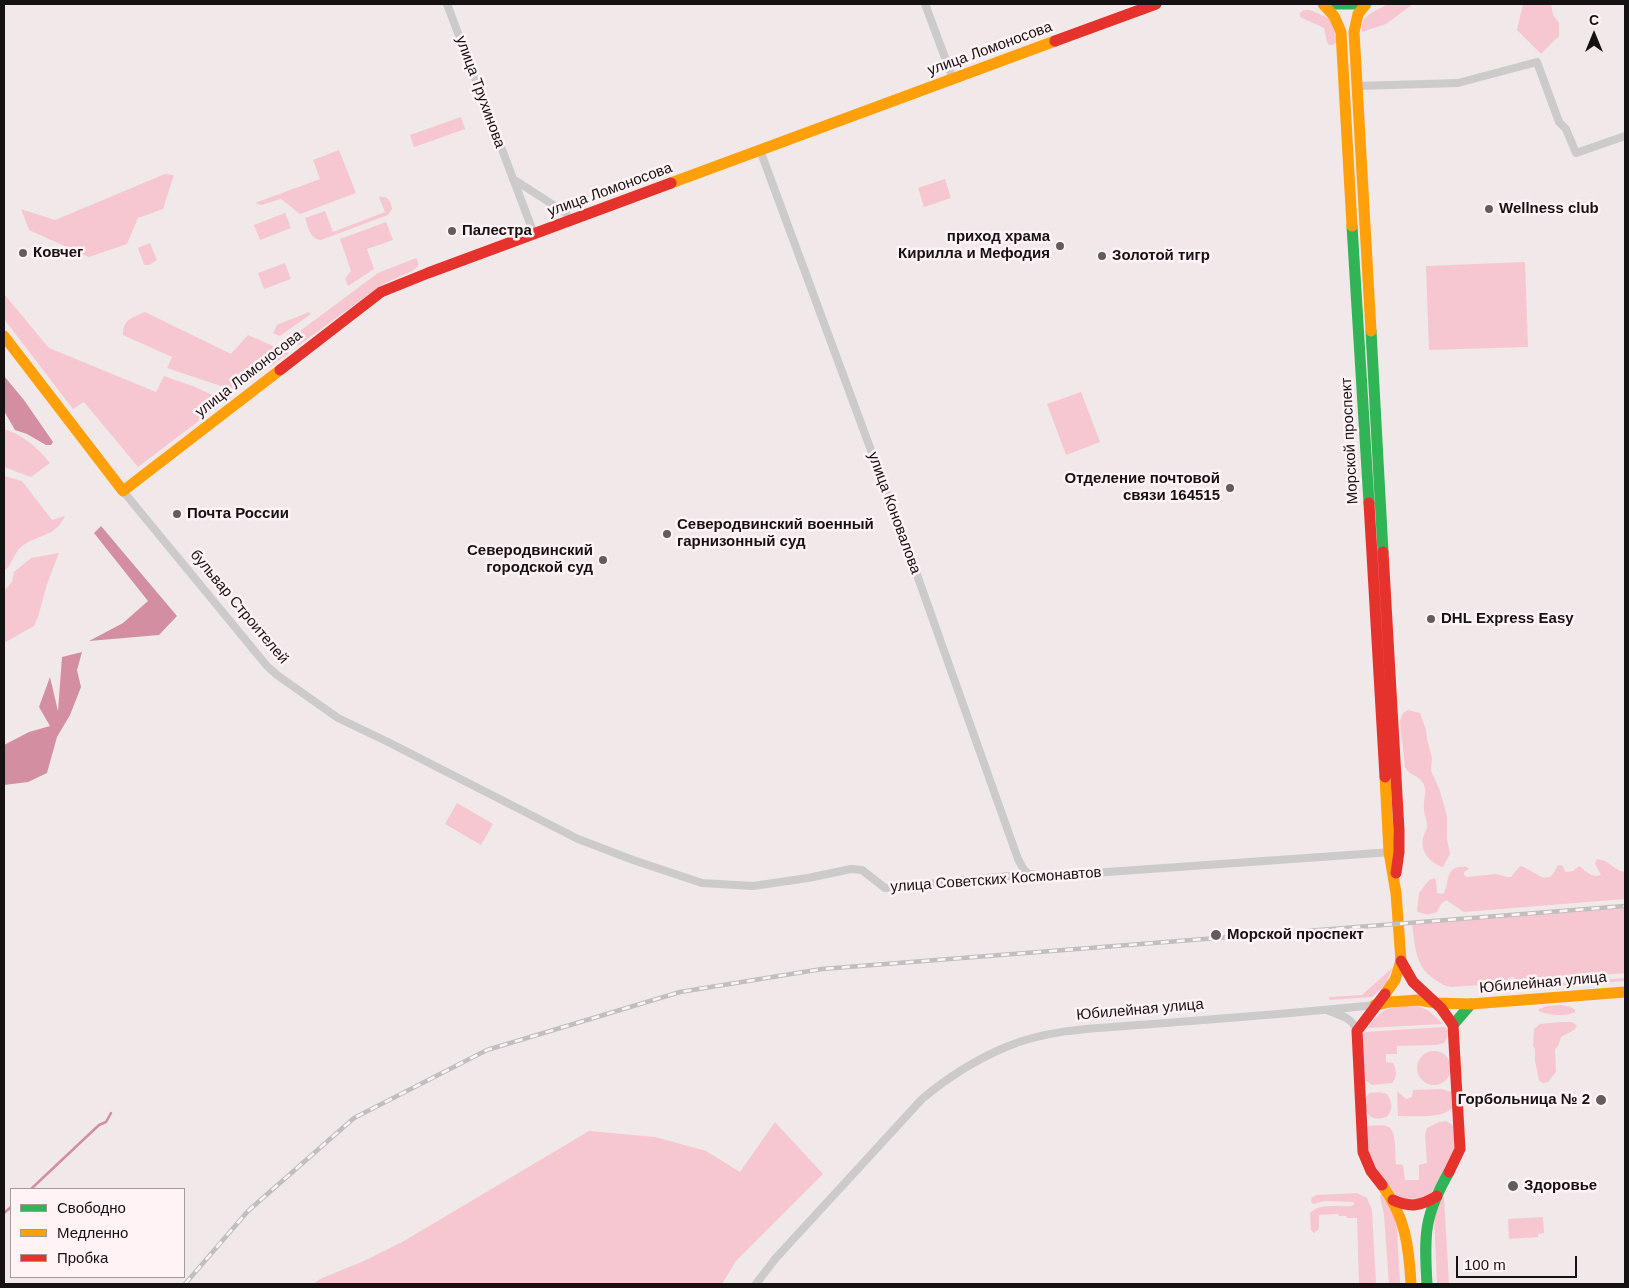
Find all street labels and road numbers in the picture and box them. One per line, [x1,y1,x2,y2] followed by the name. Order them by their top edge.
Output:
[925,18,1055,80] street label: улица Ломоносова
[451,33,509,151] street label: улица Трухинова
[545,159,675,221] street label: улица Ломоносова
[192,327,306,421] street label: улица Ломоносова
[1338,377,1362,505] street label: Морской проспект
[864,449,924,577] street label: улица Коновалова
[186,546,292,668] street label: бульвар Строителей
[890,864,1102,896] street label: улица Советских Космонавтов
[1479,968,1607,998] street label: Юбилейная улица
[1076,995,1204,1025] street label: Юбилейная улица

